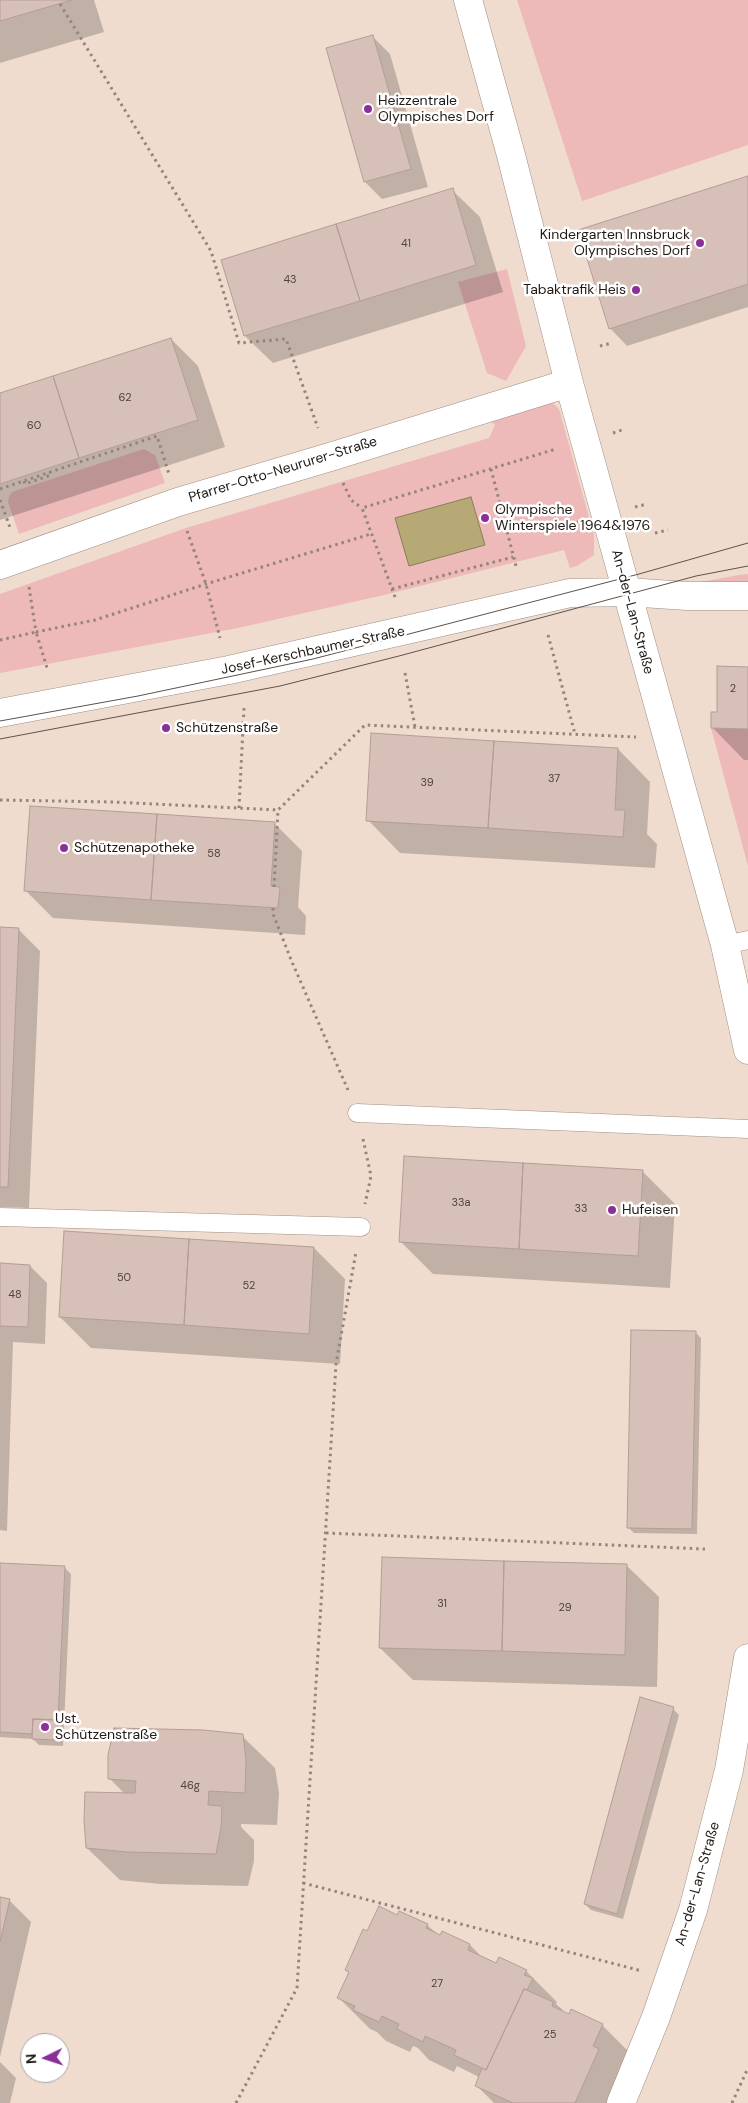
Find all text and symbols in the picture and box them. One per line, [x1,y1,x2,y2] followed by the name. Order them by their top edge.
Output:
[378,93,494,125] place label: Heizzentrale Olympisches Dorf
[362,103,374,115] marker: Heizzentrale Olympisches Dorf
[540,227,690,260] place label: Kindergarten Innsbruck Olympisches Dorf
[401,237,411,251] house number: 41
[694,237,706,249] marker: Kindergarten Innsbruck Olympisches Dorf
[283,273,297,287] house number: 43
[523,282,626,298] place label: Tabaktrafik Heis
[630,284,642,296] marker: Tabaktrafik Heis
[119,391,131,405] house number: 62
[27,419,41,433] house number: 60
[187,433,379,507] street label: Pfarrer-Otto-Neururer-Straße
[495,502,650,534] place label: Olympische Winterspiele 1964&1976
[479,512,491,524] marker: Olympische Winterspiele 1964&1976
[607,548,657,676] street label: An-der-Lan-Straße
[220,623,406,679] street label: Josef-Kerschbaumer-Straße
[730,682,736,696] house number: 2
[176,720,278,736] place label: Schützenstraße
[160,722,172,734] marker: Schützenstraße
[548,772,560,786] house number: 37
[420,776,434,790] house number: 39
[74,840,194,856] place label: Schützenapotheke
[58,842,70,854] marker: Schützenapotheke
[207,847,221,861] house number: 58
[452,1196,470,1210] house number: 33a
[574,1202,588,1216] house number: 33
[622,1202,678,1218] place label: Hufeisen
[606,1204,618,1216] marker: Hufeisen
[117,1271,131,1285] house number: 50
[243,1279,255,1293] house number: 52
[8,1288,22,1302] house number: 48
[437,1597,447,1611] house number: 31
[558,1601,572,1615] house number: 29
[55,1711,157,1744] place label: Ust. Schützenstraße
[39,1721,51,1733] marker: Ust. Schützenstraße
[180,1779,200,1793] house number: 46g
[672,1820,724,1948] street label: An-der-Lan-Straße
[431,1977,443,1991] house number: 27
[543,2028,557,2042] house number: 25
[20,2033,70,2083] north arrow
[22,2053,40,2065] text: N

